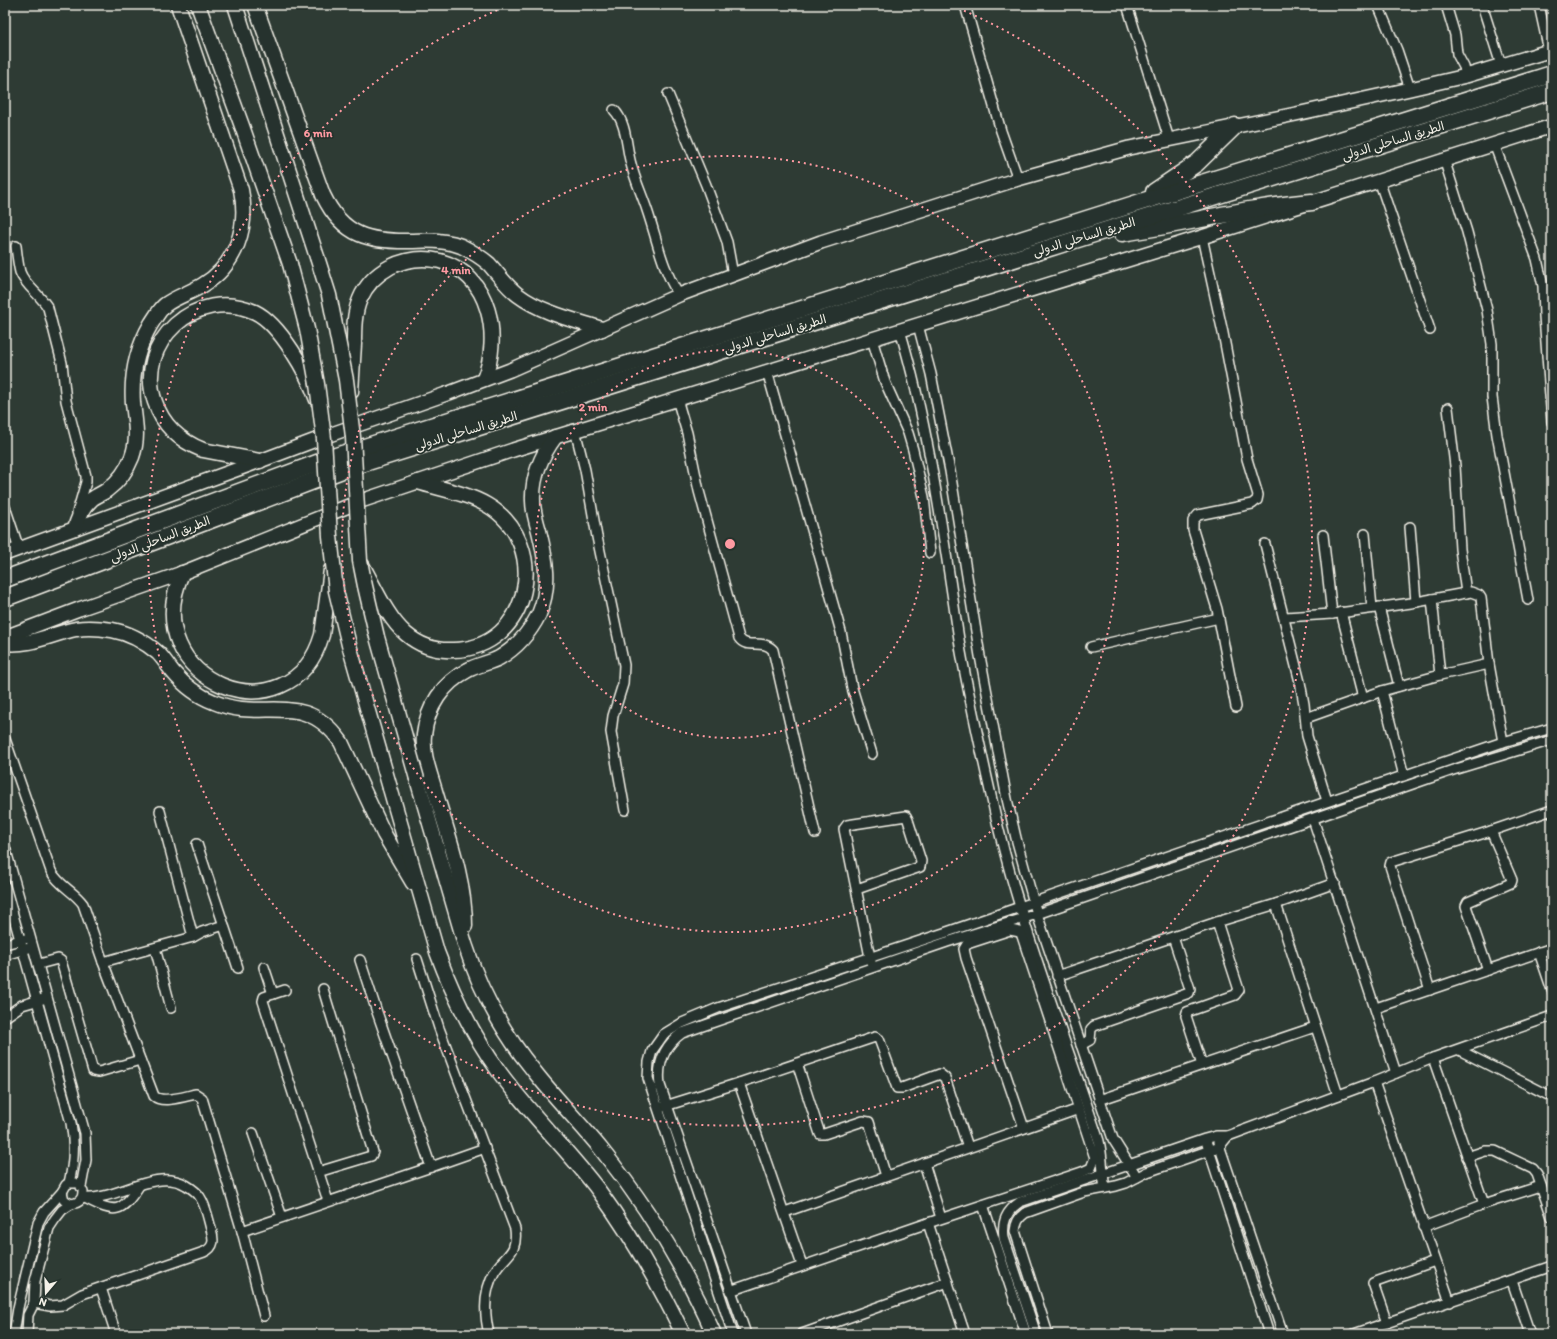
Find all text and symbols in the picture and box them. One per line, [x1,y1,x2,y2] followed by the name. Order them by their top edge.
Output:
[1340,119,1446,164] street label: الطريق الساحلى الدولى
[304,126,333,140] text: 6 min
[1031,215,1137,260] street label: الطريق الساحلى الدولى
[441,263,471,277] text: 4 min
[722,312,828,357] street label: الطريق الساحلى الدولى
[579,400,608,414] text: 2 min
[413,409,519,454] street label: الطريق الساحلى الدولى
[108,513,213,566] street label: الطريق الساحلى الدولى
[723,537,737,551] centre of rings
[26,1273,66,1313] north arrow
[37,1295,49,1309] text: N

